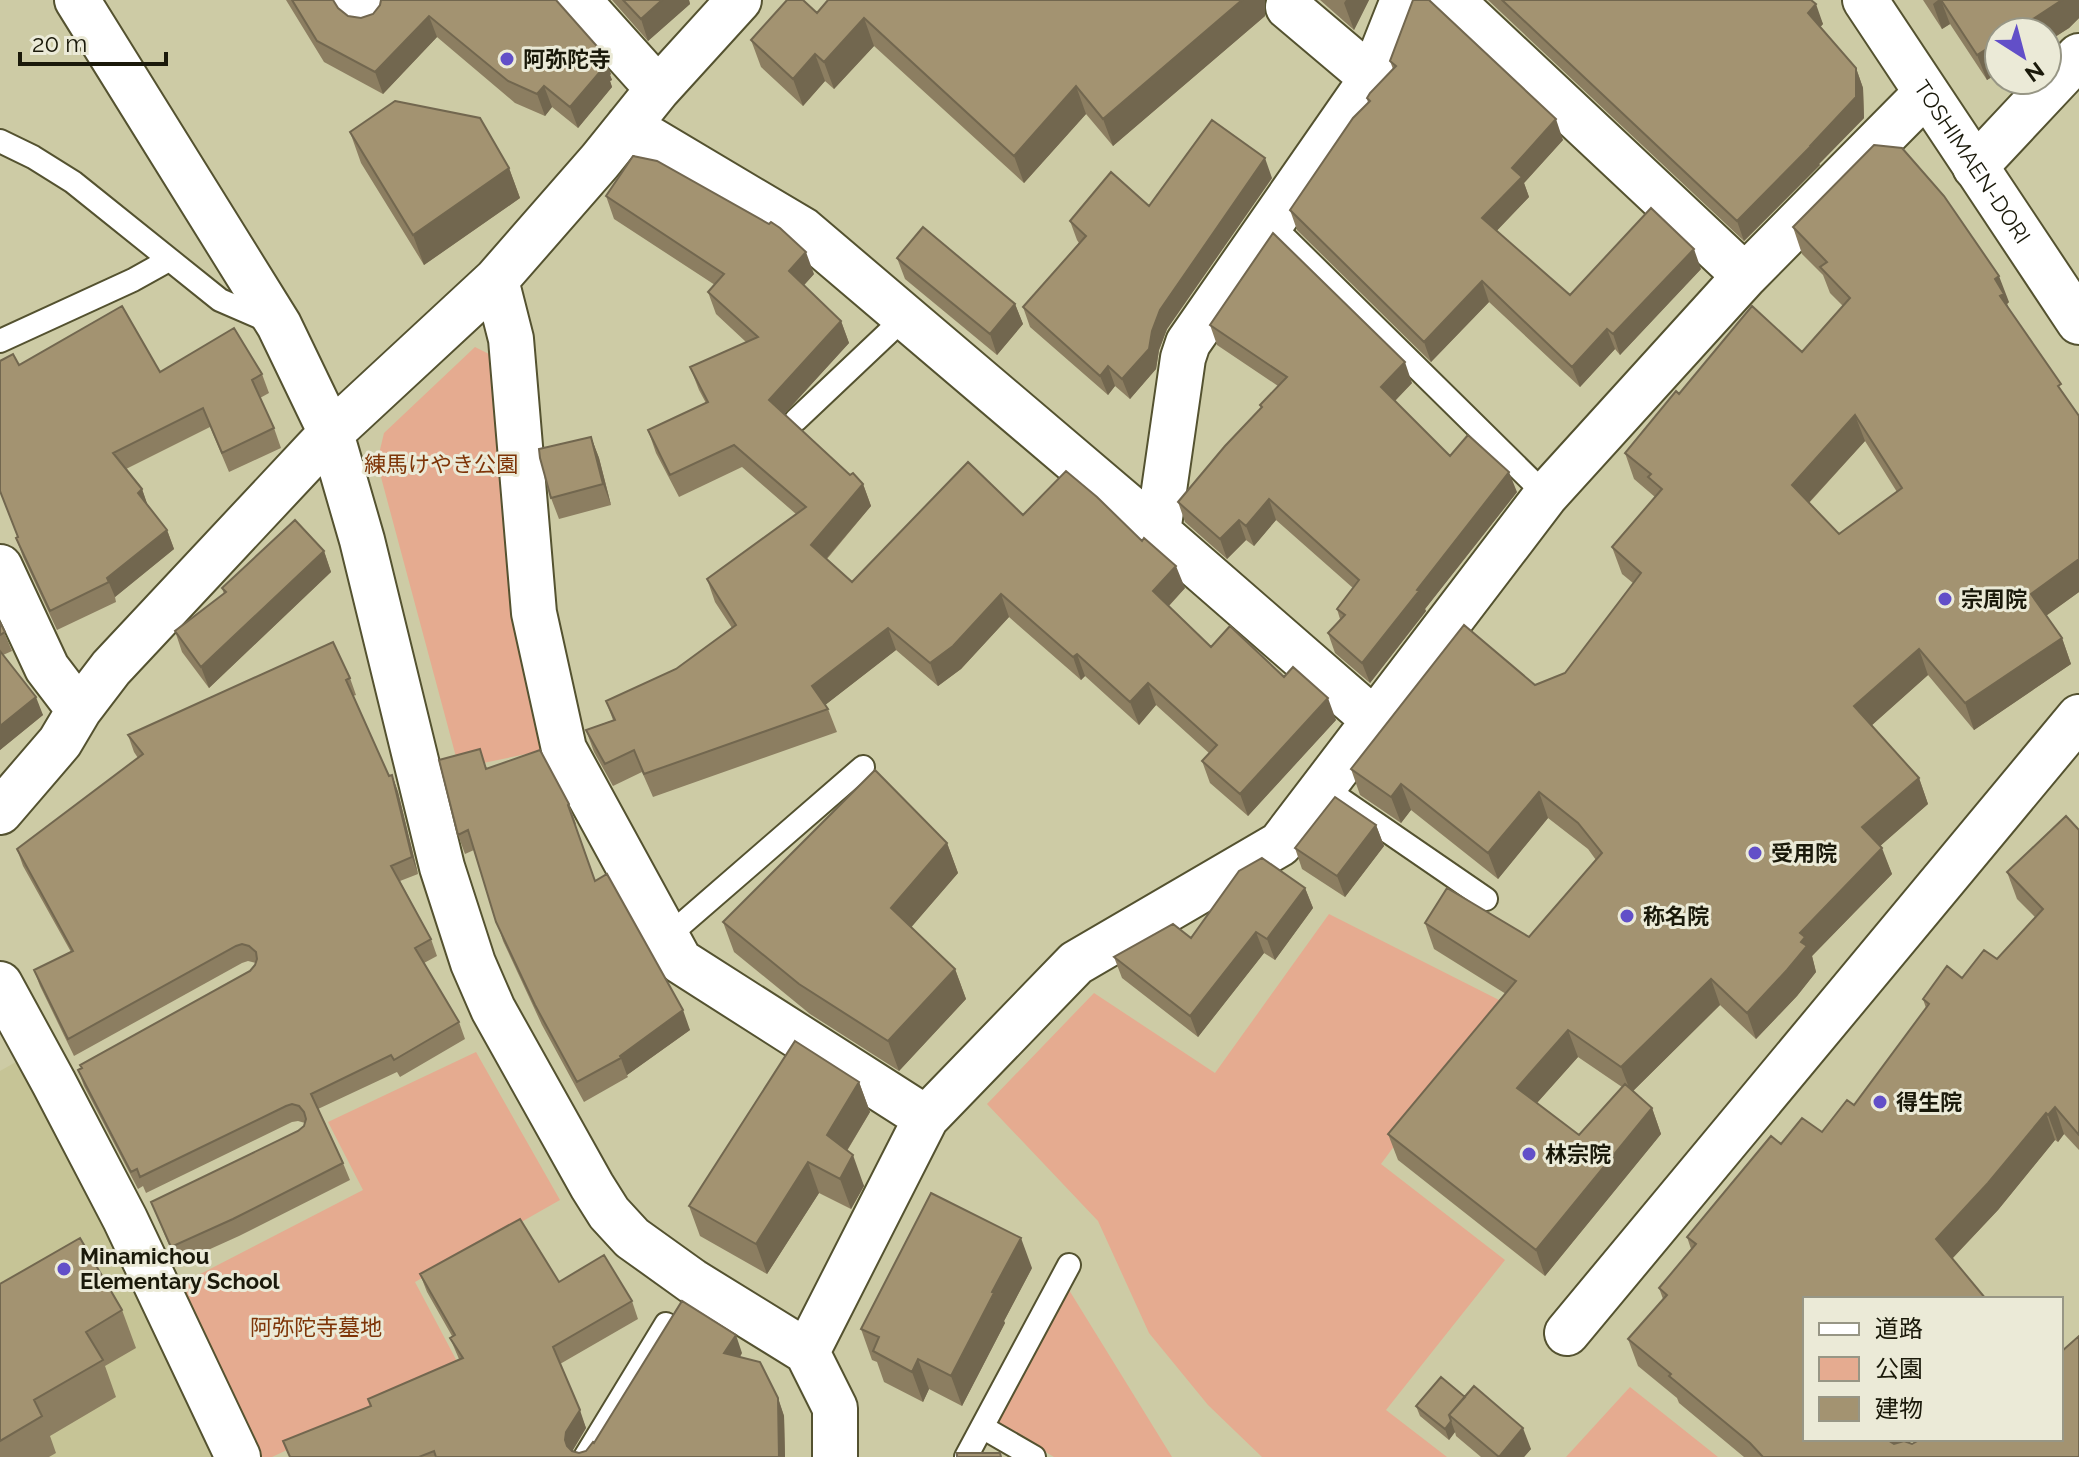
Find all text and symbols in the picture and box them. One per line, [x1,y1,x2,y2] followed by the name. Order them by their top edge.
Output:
[20,16,166,66] scale bar
[1983,16,2063,96] north arrow
[32,29,87,58] text: 20 m
[523,46,611,72] place label: 阿弥陀寺
[498,50,516,68] marker: 阿弥陀寺
[2020,57,2049,88] text: N
[1909,75,2036,248] street label: TOSHIMAEN-DORI
[364,451,518,477] park label: 練馬けやき公園
[1961,586,2027,612] place label: 宗周院
[1936,590,1954,608] marker: 宗周院
[1771,840,1837,866] place label: 受用院
[1746,844,1764,862] marker: 受用院
[1643,903,1709,929] place label: 称名院
[1618,907,1636,925] marker: 称名院
[1896,1089,1962,1115] place label: 得生院
[1871,1093,1889,1111] marker: 得生院
[1545,1141,1611,1167] place label: 林宗院
[1520,1145,1538,1163] marker: 林宗院
[80,1243,281,1294] place label: Minamichou Elementary School
[55,1260,73,1278] marker: Minamichou Elementary School
[1803,1297,2063,1441] legend
[250,1314,382,1340] park label: 阿弥陀寺墓地
[1875,1314,1923,1343] text: 道路
[1875,1354,1923,1383] text: 公園
[1875,1394,1923,1423] text: 建物

